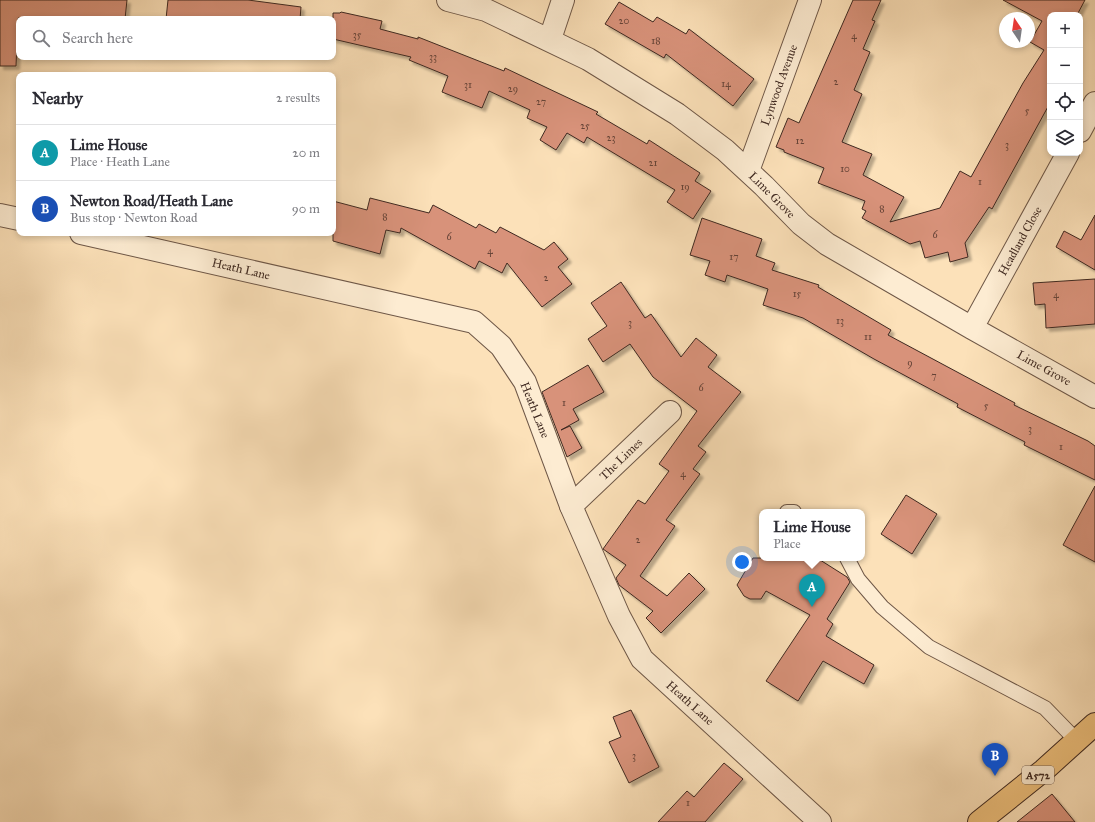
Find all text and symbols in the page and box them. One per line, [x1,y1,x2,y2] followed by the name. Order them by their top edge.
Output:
[999,12,1035,48] north arrow
[1047,12,1083,156] map controls
[1047,12,1083,48] button: +
[619,15,630,27] house number: 20
[16,16,336,60] search box
[30,27,52,49] icon: search
[62,29,133,47] text: Search here
[353,29,362,41] house number: 35
[851,30,857,42] house number: 4
[651,35,661,47] house number: 18
[758,42,800,128] street label: Lynwood Avenue
[1047,48,1083,84] button: −
[429,51,437,63] house number: 33
[834,76,839,88] house number: 2
[721,78,731,90] house number: 14
[464,79,472,91] house number: 31
[508,83,518,95] house number: 29
[1047,84,1083,120] button: locate
[32,88,83,109] text: Nearby
[276,90,320,106] text: 2 results
[536,96,546,108] house number: 27
[1025,105,1030,117] house number: 5
[580,120,590,132] house number: 25
[1047,120,1083,156] button: layers
[607,132,615,144] house number: 23
[796,135,805,147] house number: 12
[70,136,147,154] text: Lime House
[1005,139,1009,151] house number: 3
[41,145,49,161] text: A
[292,145,320,161] text: 20 m
[70,154,170,170] text: Place · Heath Lane
[649,157,657,169] house number: 21
[840,163,850,175] house number: 10
[746,169,798,221] street label: Lime Grove
[978,176,982,188] house number: 1
[680,181,690,193] house number: 19
[70,192,233,210] text: Newton Road/Heath Lane
[41,201,49,217] text: B
[292,201,320,217] text: 90 m
[879,203,885,215] house number: 8
[995,204,1045,278] street label: Headland Close
[70,210,198,226] text: Bus stop · Newton Road
[382,211,388,223] house number: 8
[932,229,938,241] house number: 6
[446,231,452,243] house number: 6
[487,245,493,257] house number: 4
[729,251,739,263] house number: 17
[211,256,271,282] street label: Heath Lane
[544,272,549,284] house number: 2
[793,288,802,300] house number: 15
[1053,289,1059,301] house number: 4
[836,315,844,327] house number: 13
[628,317,632,329] house number: 3
[864,331,872,343] house number: 11
[1015,347,1073,389] street label: Lime Grove
[907,357,913,369] house number: 9
[931,370,937,382] house number: 7
[517,380,553,440] street label: Heath Lane
[698,382,704,394] house number: 6
[562,397,566,409] house number: 1
[984,400,989,412] house number: 5
[1028,423,1032,435] house number: 3
[597,435,645,483] street label: The Limes
[1059,441,1063,453] house number: 1
[680,468,686,480] house number: 4
[759,509,865,561] popup
[773,518,851,536] text: Lime House
[636,534,641,546] house number: 2
[773,536,801,552] text: Place
[732,552,752,572] your location
[799,574,825,607] pin: A
[663,678,717,728] street label: Heath Lane
[982,743,1008,776] pin: B
[632,750,636,762] house number: 3
[1022,766,1054,784] road number: A572
[686,797,690,809] house number: 1

